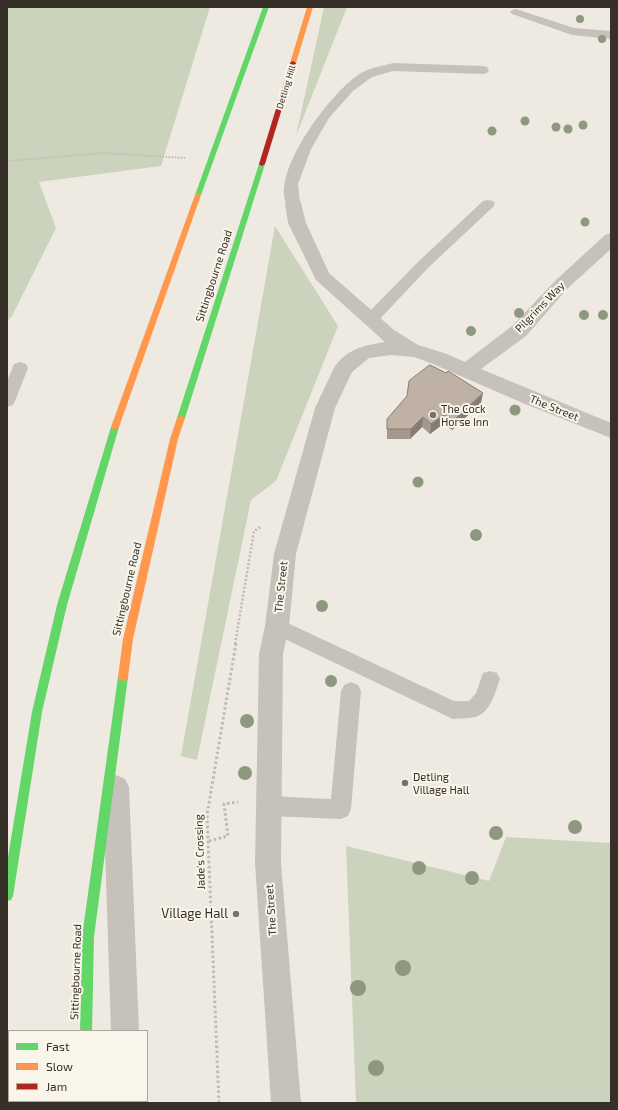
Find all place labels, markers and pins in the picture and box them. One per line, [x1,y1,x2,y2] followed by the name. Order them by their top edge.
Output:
[441,402,489,428] place label: The Cock Horse Inn
[428,410,438,420] marker: The Cock Horse Inn
[413,770,469,796] place label: Detling Village Hall
[400,778,410,788] marker: Detling Village Hall
[161,906,228,922] place label: Village Hall
[231,909,241,919] marker: Village Hall

